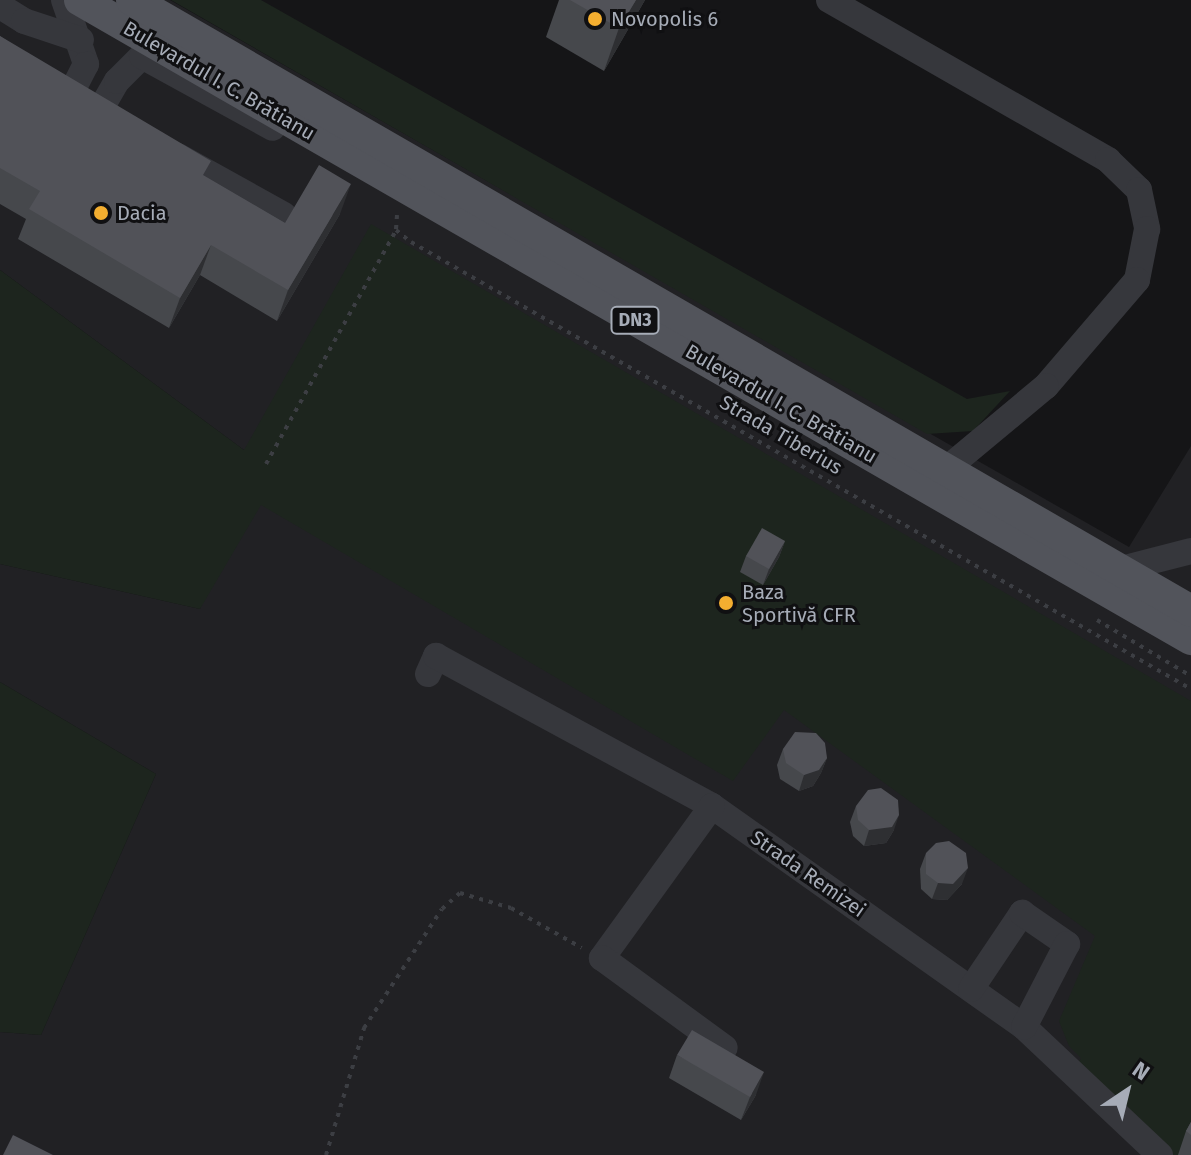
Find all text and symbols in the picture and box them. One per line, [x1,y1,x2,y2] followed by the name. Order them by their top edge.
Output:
[611,7,718,31] place label: Novopolis 6
[586,10,604,28] marker: Novopolis 6
[119,16,319,146] street label: Bulevardul I. C. Brătianu
[117,201,167,225] place label: Dacia
[92,204,110,222] marker: Dacia
[609,306,661,334] road number: DN3
[681,339,881,469] street label: Bulevardul I. C. Brătianu
[716,390,846,480] street label: Strada Tiberius
[742,580,856,627] place label: Baza Sportivă CFR
[717,594,735,612] marker: Baza Sportivă CFR
[746,826,870,922] street label: Strada Remizei
[1087,1051,1167,1131] north arrow
[1127,1056,1155,1086] text: N

